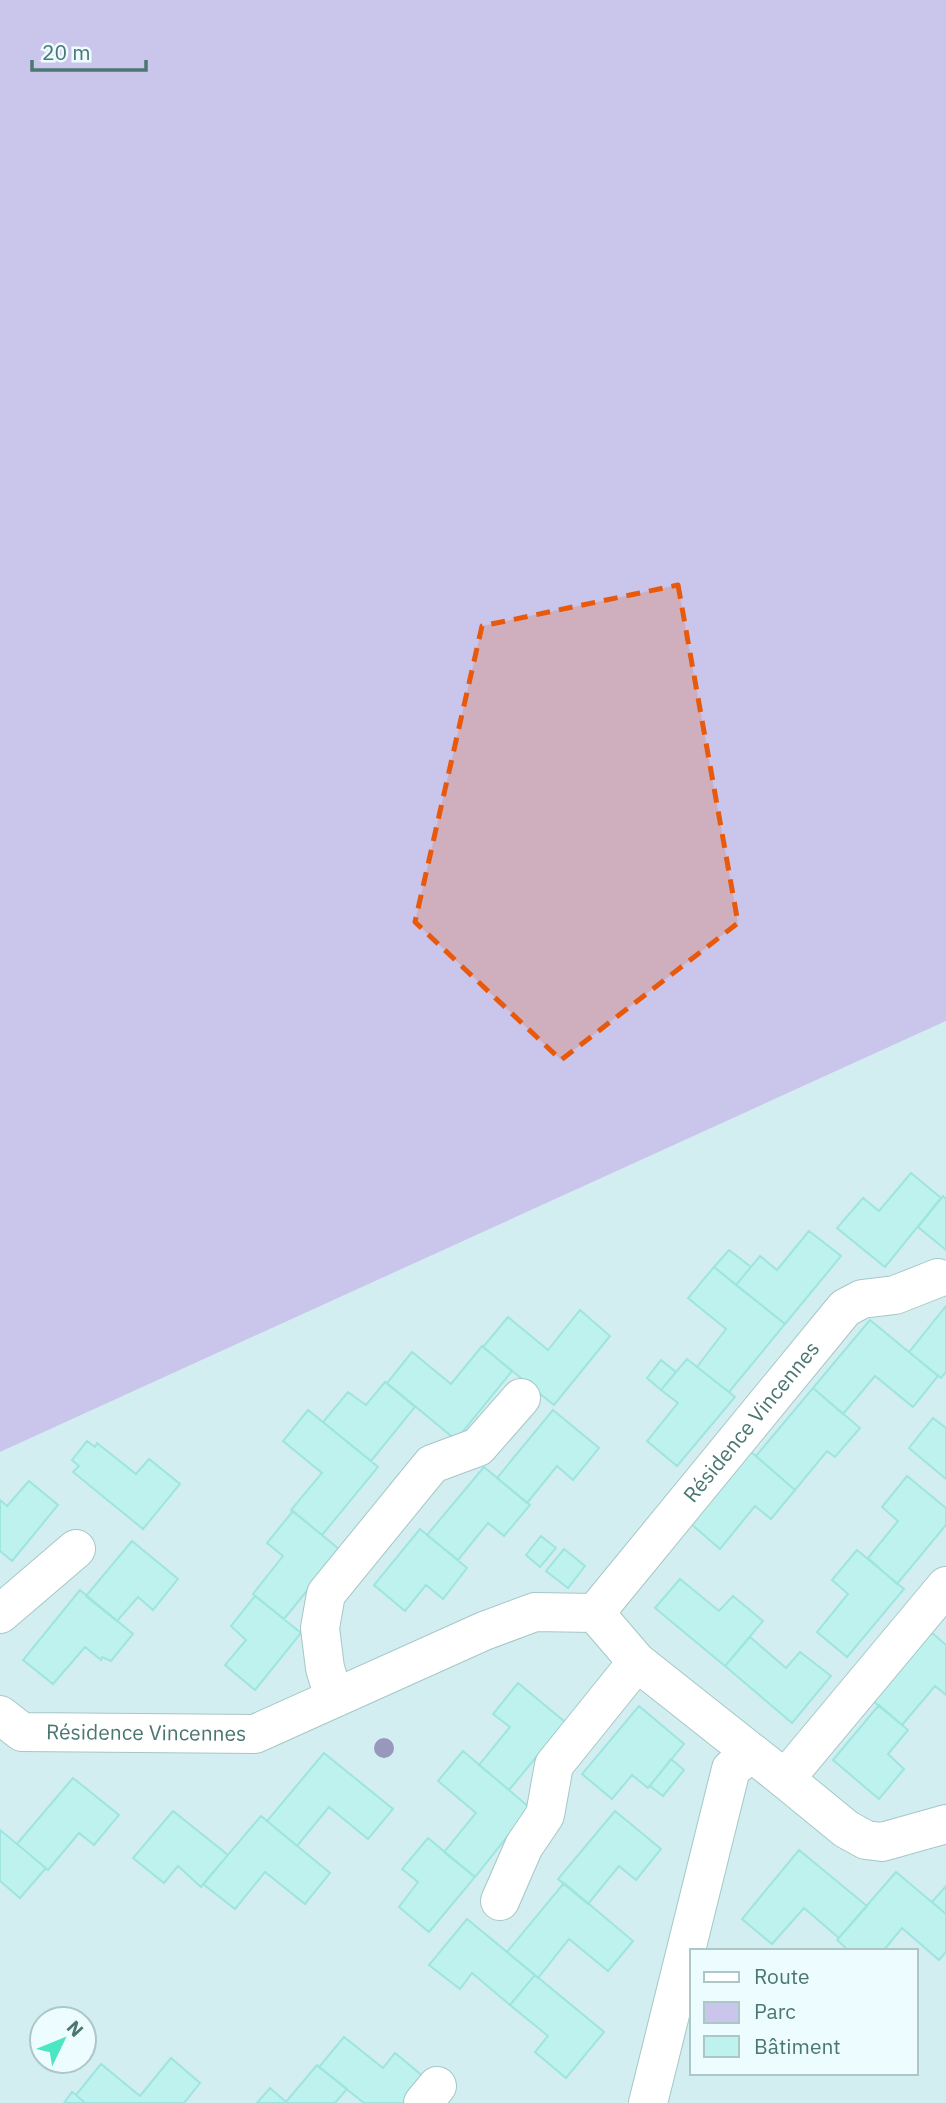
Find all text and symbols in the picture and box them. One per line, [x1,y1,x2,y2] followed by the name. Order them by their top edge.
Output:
[32,28,145,72] scale bar
[42,38,91,66] text: 20 m
[676,1335,825,1508] street label: Résidence Vincennes
[46,1717,246,1747] street label: Résidence Vincennes
[690,1949,918,2075] legend
[754,1962,810,1990] text: Route
[754,1997,796,2025] text: Parc
[28,2005,98,2075] north arrow
[62,2015,89,2042] text: N
[754,2032,841,2060] text: Bâtiment

